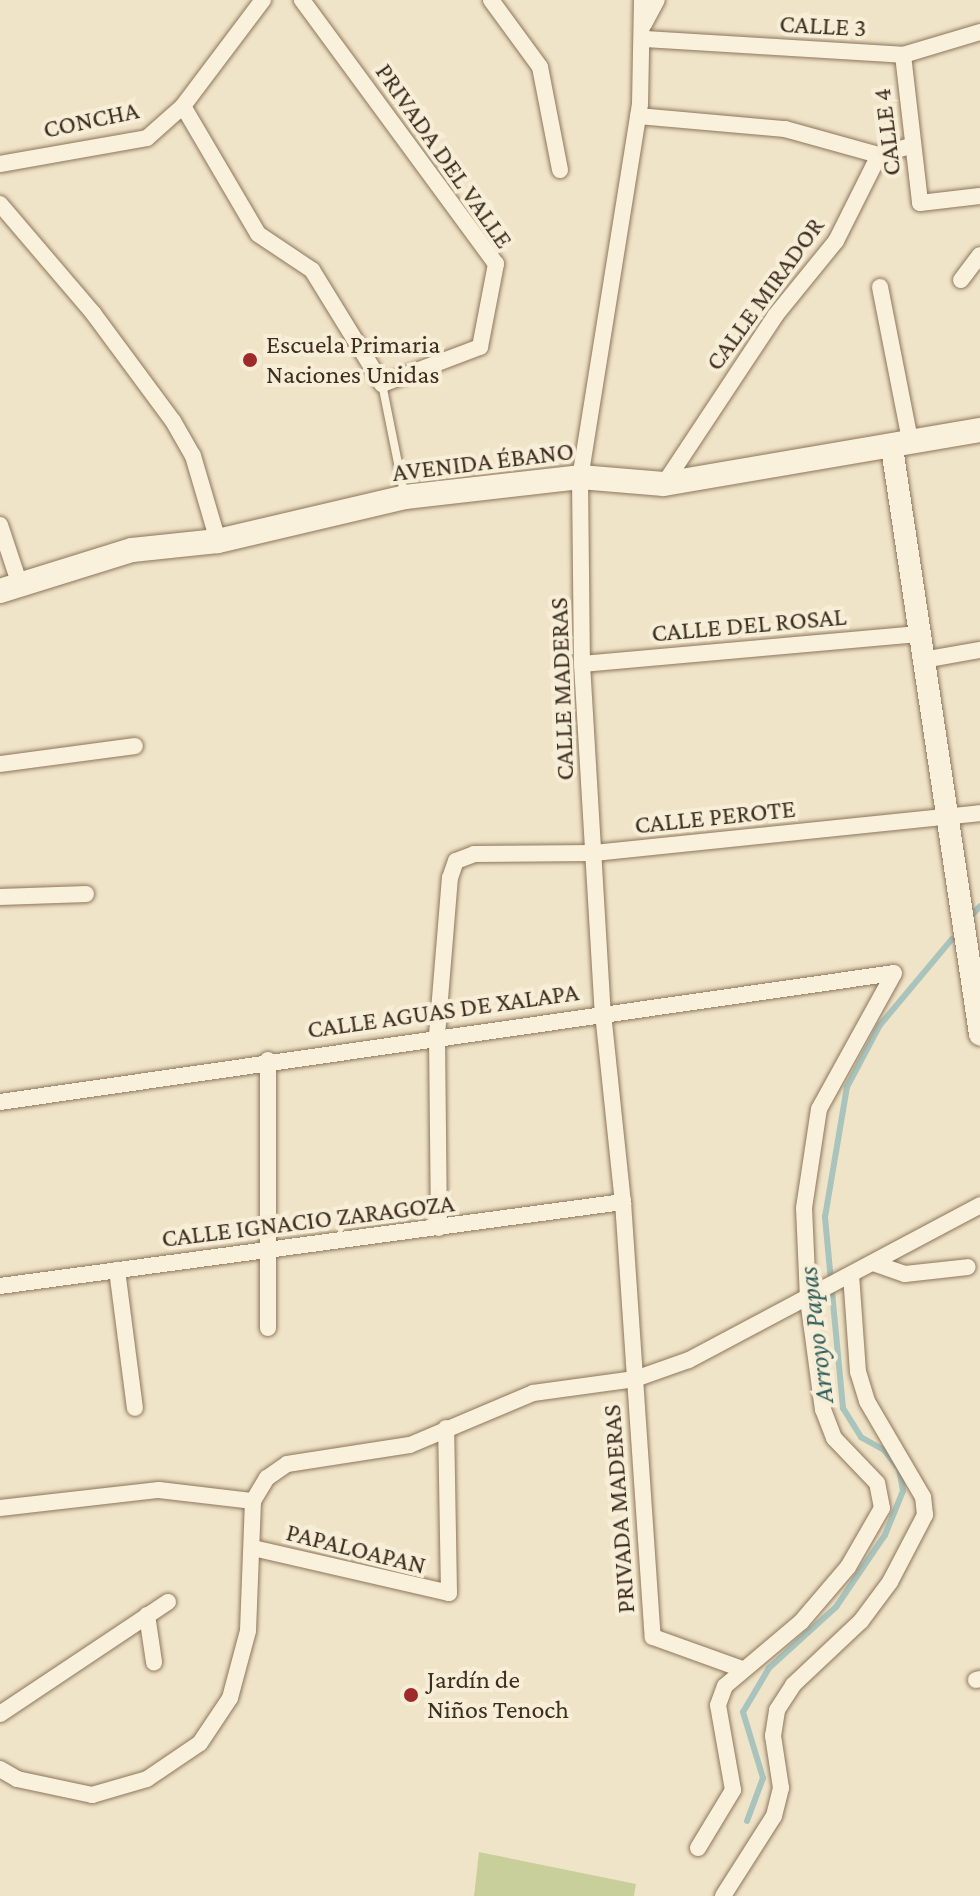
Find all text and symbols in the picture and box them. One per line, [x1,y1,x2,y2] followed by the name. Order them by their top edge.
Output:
[779,8,867,44] street label: CALLE 3
[368,57,520,255] street label: PRIVADA DEL VALLE
[866,86,908,178] street label: CALLE 4
[40,95,142,145] street label: CONCHA
[699,211,831,377] street label: CALLE MIRADOR
[266,329,440,390] place label: Escuela Primaria Naciones Unidas
[241,351,259,369] marker: Escuela Primaria Naciones Unidas
[390,435,576,489] street label: AVENIDA ÉBANO
[543,597,581,781] street label: CALLE MADERAS
[650,601,848,649] street label: CALLE DEL ROSAL
[633,793,797,841] street label: CALLE PEROTE
[305,977,581,1045] street label: CALLE AGUAS DE XALAPA
[160,1188,456,1254] street label: CALLE IGNACIO ZARAGOZA
[791,1265,841,1405] water label: Arroyo Papas
[596,1404,642,1614] street label: PRIVADA MADERAS
[283,1517,429,1581] street label: PAPALOAPAN
[427,1664,569,1726] place label: Jardín de Niños Tenoch
[402,1686,420,1704] marker: Jardín de Niños Tenoch

